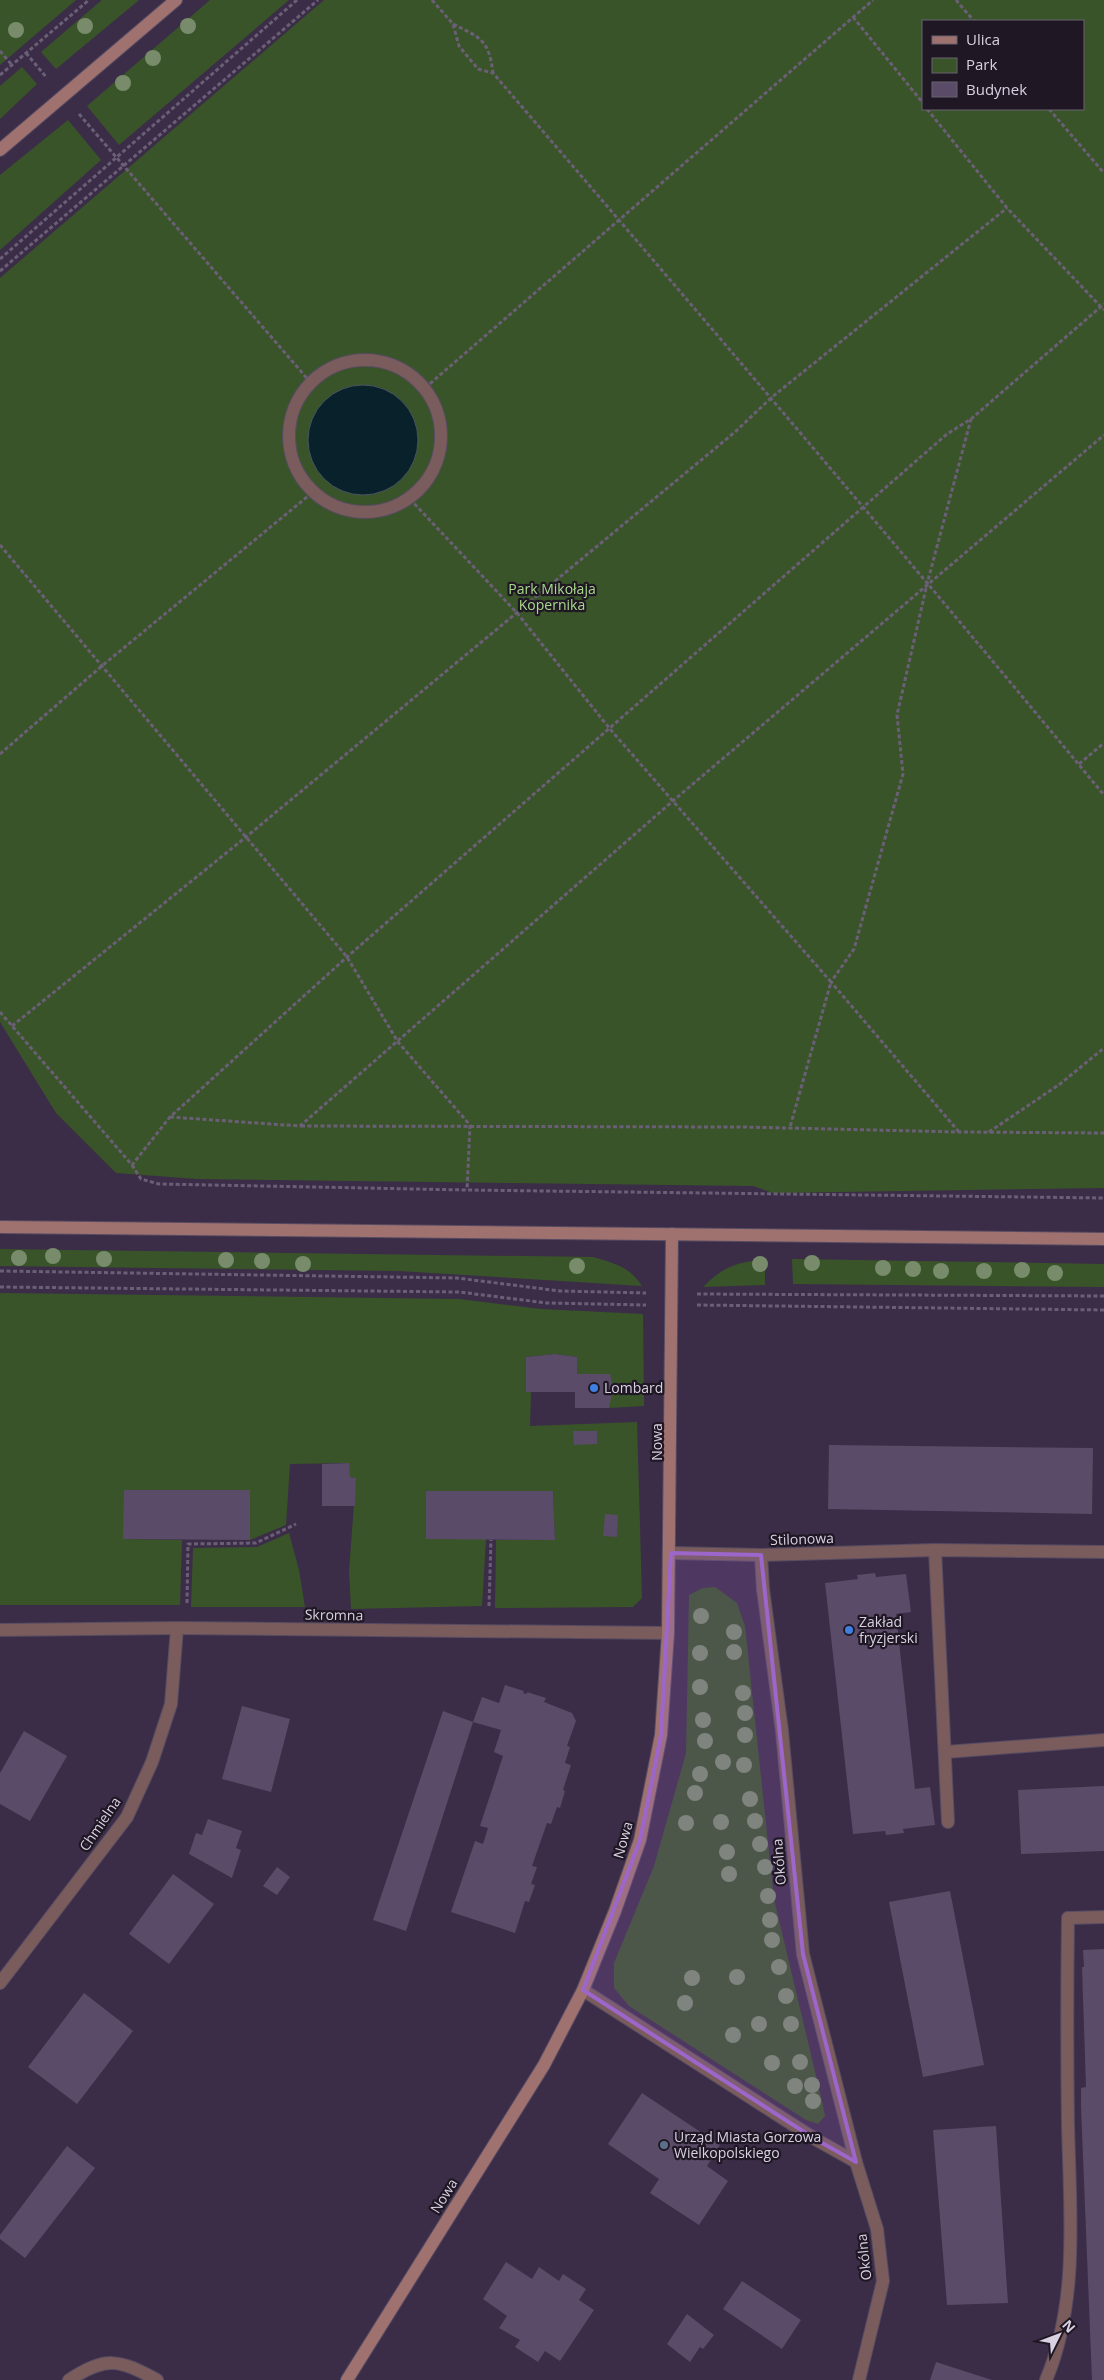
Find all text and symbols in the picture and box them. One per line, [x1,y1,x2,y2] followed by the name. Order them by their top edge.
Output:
[922,20,1084,110] legend
[966,29,1000,49] text: Ulica
[966,54,997,74] text: Park
[966,79,1027,99] text: Budynek
[508,579,596,614] park label: Park Mikołaja Kopernika
[604,1378,663,1397] place label: Lombard
[588,1382,600,1394] marker: Lombard
[647,1423,666,1461] street label: Nowa
[770,1528,834,1549] street label: Stilonowa
[305,1604,363,1625] street label: Skromna
[859,1612,918,1647] place label: Zakład fryzjerski
[843,1624,855,1636] marker: Zakład fryzjerski
[74,1793,125,1855] street label: Chmielna
[608,1819,637,1861] street label: Nowa
[767,1838,790,1886] street label: Okólna
[674,2127,821,2162] place label: Urząd Miasta Gorzowa Wielkopolskiego
[658,2139,670,2151] marker: Urząd Miasta Gorzowa Wielkopolskiego
[426,2175,462,2217] street label: Nowa
[852,2233,875,2281] street label: Okólna
[1034,2310,1084,2360] north arrow
[1058,2315,1080,2337] text: N

